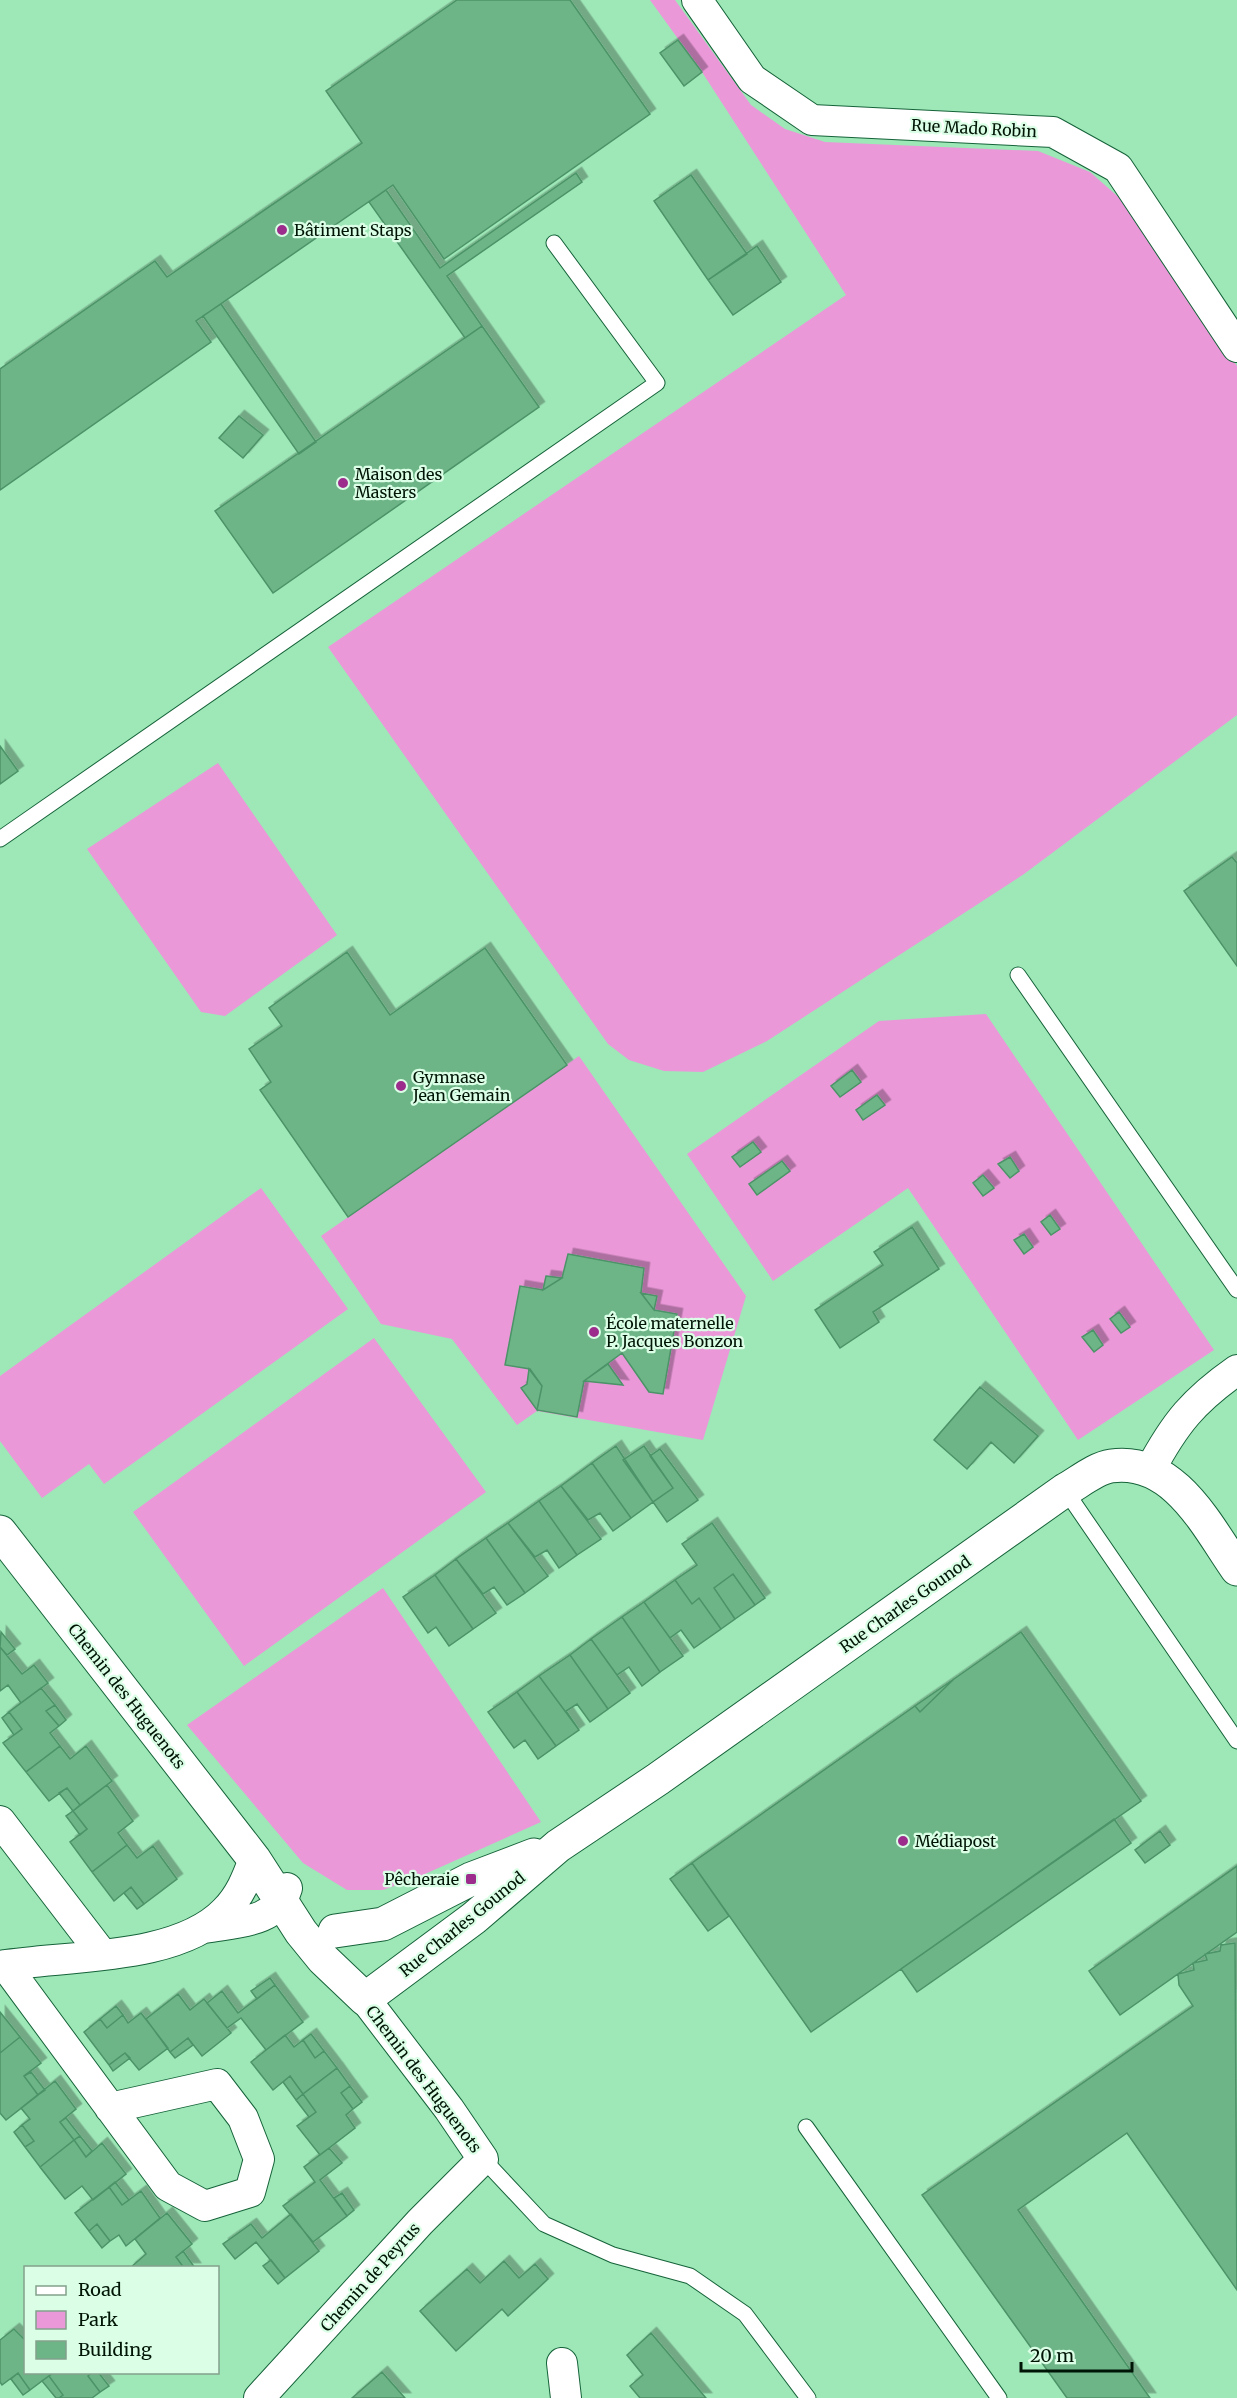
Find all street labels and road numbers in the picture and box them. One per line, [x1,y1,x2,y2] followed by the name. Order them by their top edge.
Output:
[911,115,1038,141] street label: Rue Mado Robin
[835,1551,975,1657] street label: Rue Charles Gounod
[64,1619,190,1773] street label: Chemin des Huguenots
[395,1867,529,1981] street label: Rue Charles Gounod
[362,2001,486,2157] street label: Chemin des Huguenots
[316,2218,424,2336] street label: Chemin de Peyrus

